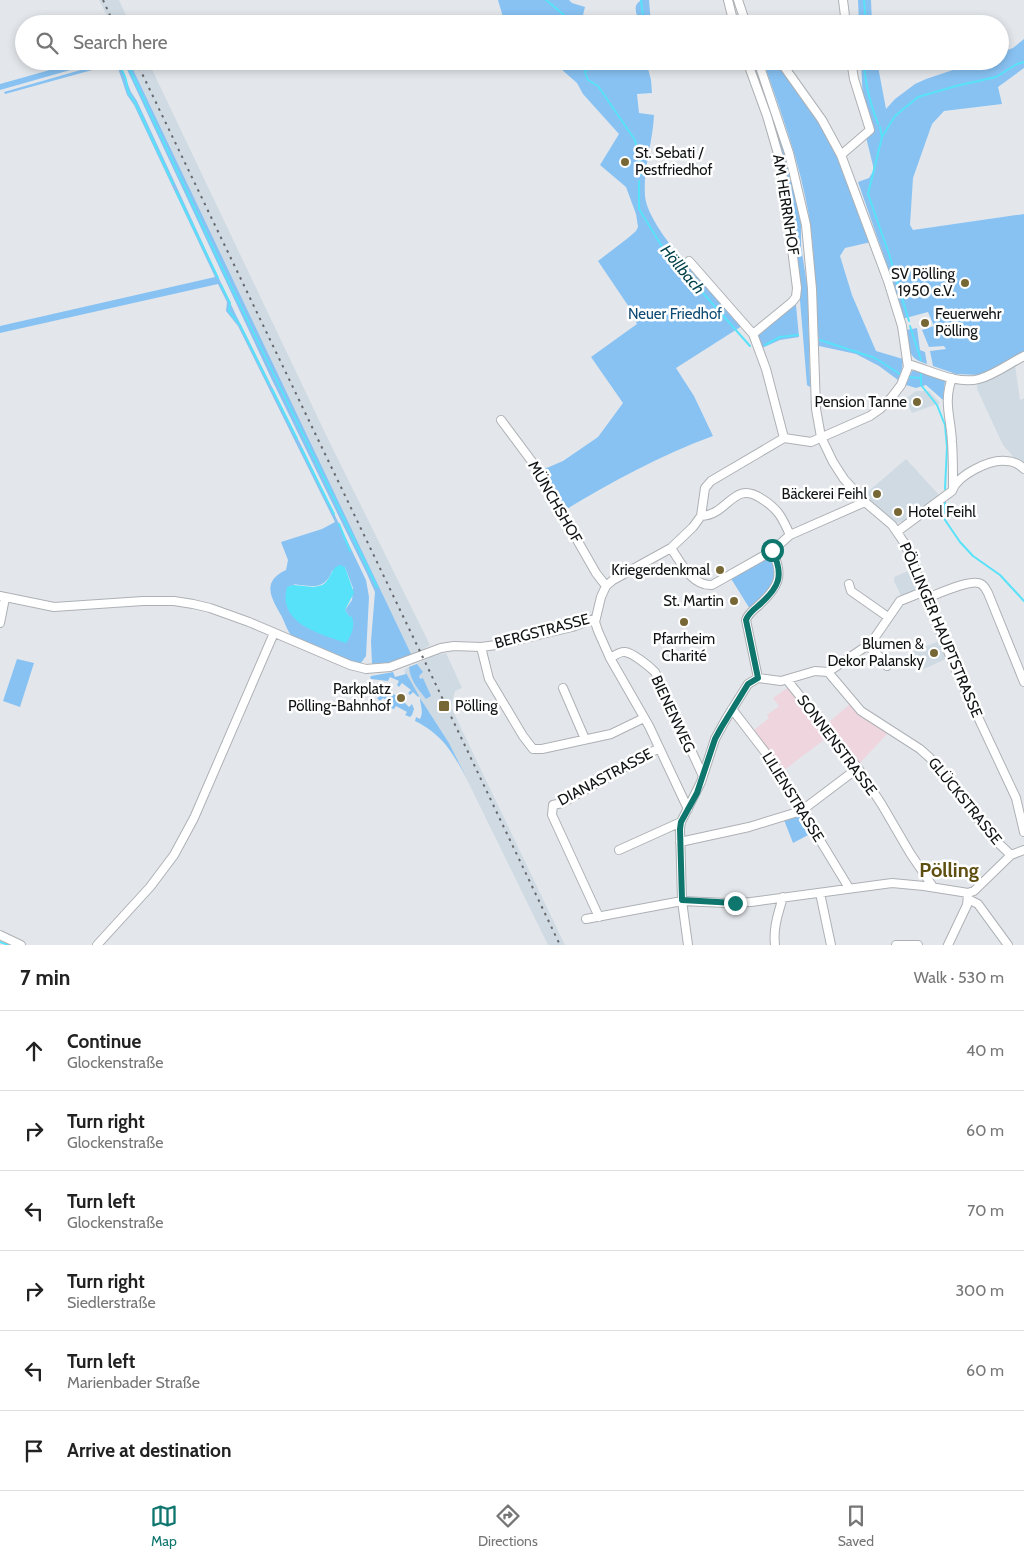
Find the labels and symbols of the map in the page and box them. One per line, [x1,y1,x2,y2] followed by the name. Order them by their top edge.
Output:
[635,144,713,179] place label: St. Sebati / Pestfriedhof
[769,153,803,257] street label: AM HERRNHOF
[619,156,631,168] marker: St. Sebati / Pestfriedhof
[657,241,709,298] water label: Höllbach
[891,265,956,300] place label: SV Pölling 1950 e.V.
[959,277,971,289] marker: SV Pölling 1950 e.V.
[628,305,722,323] park label: Neuer Friedhof
[935,305,1002,340] place label: Feuerwehr Pölling
[919,317,931,329] marker: Feuerwehr Pölling
[814,393,907,411] place label: Pension Tanne
[911,396,923,408] marker: Pension Tanne
[524,458,586,546] street label: MÜNCHSHOF
[781,485,867,503] place label: Bäckerei Feihl
[871,488,883,500] marker: Bäckerei Feihl
[908,503,976,521] place label: Hotel Feihl
[892,506,904,518] marker: Hotel Feihl
[761,539,784,562] route start
[896,540,986,720] street label: PÖLLINGER HAUPTSTRASSE
[611,561,710,579] place label: Kriegerdenkmal
[714,564,726,576] marker: Kriegerdenkmal
[663,592,724,610] place label: St. Martin
[728,595,740,607] marker: St. Martin
[493,610,591,652] street label: BERGSTRASSE
[678,616,690,628] marker: Pfarrheim Charité
[653,630,715,665] place label: Pfarrheim Charité
[828,635,924,670] place label: Blumen & Dekor Palansky
[928,647,940,659] marker: Blumen & Dekor Palansky
[647,673,699,755] street label: BIENENWEG
[288,680,391,715] place label: Parkplatz Pölling-Bahnhof
[793,691,881,799] street label: SONNENSTRASSE
[395,692,407,704] marker: Parkplatz Pölling-Bahnhof
[455,697,498,715] place label: Pölling
[437,699,451,713] marker: Pölling
[555,744,655,810] street label: DIANASTRASSE
[758,749,828,845] street label: LILIENSTRASSE
[924,754,1006,848] street label: GLÜCKSTRASSE
[919,858,979,882] district label: Pölling
[724,892,747,915] route end

